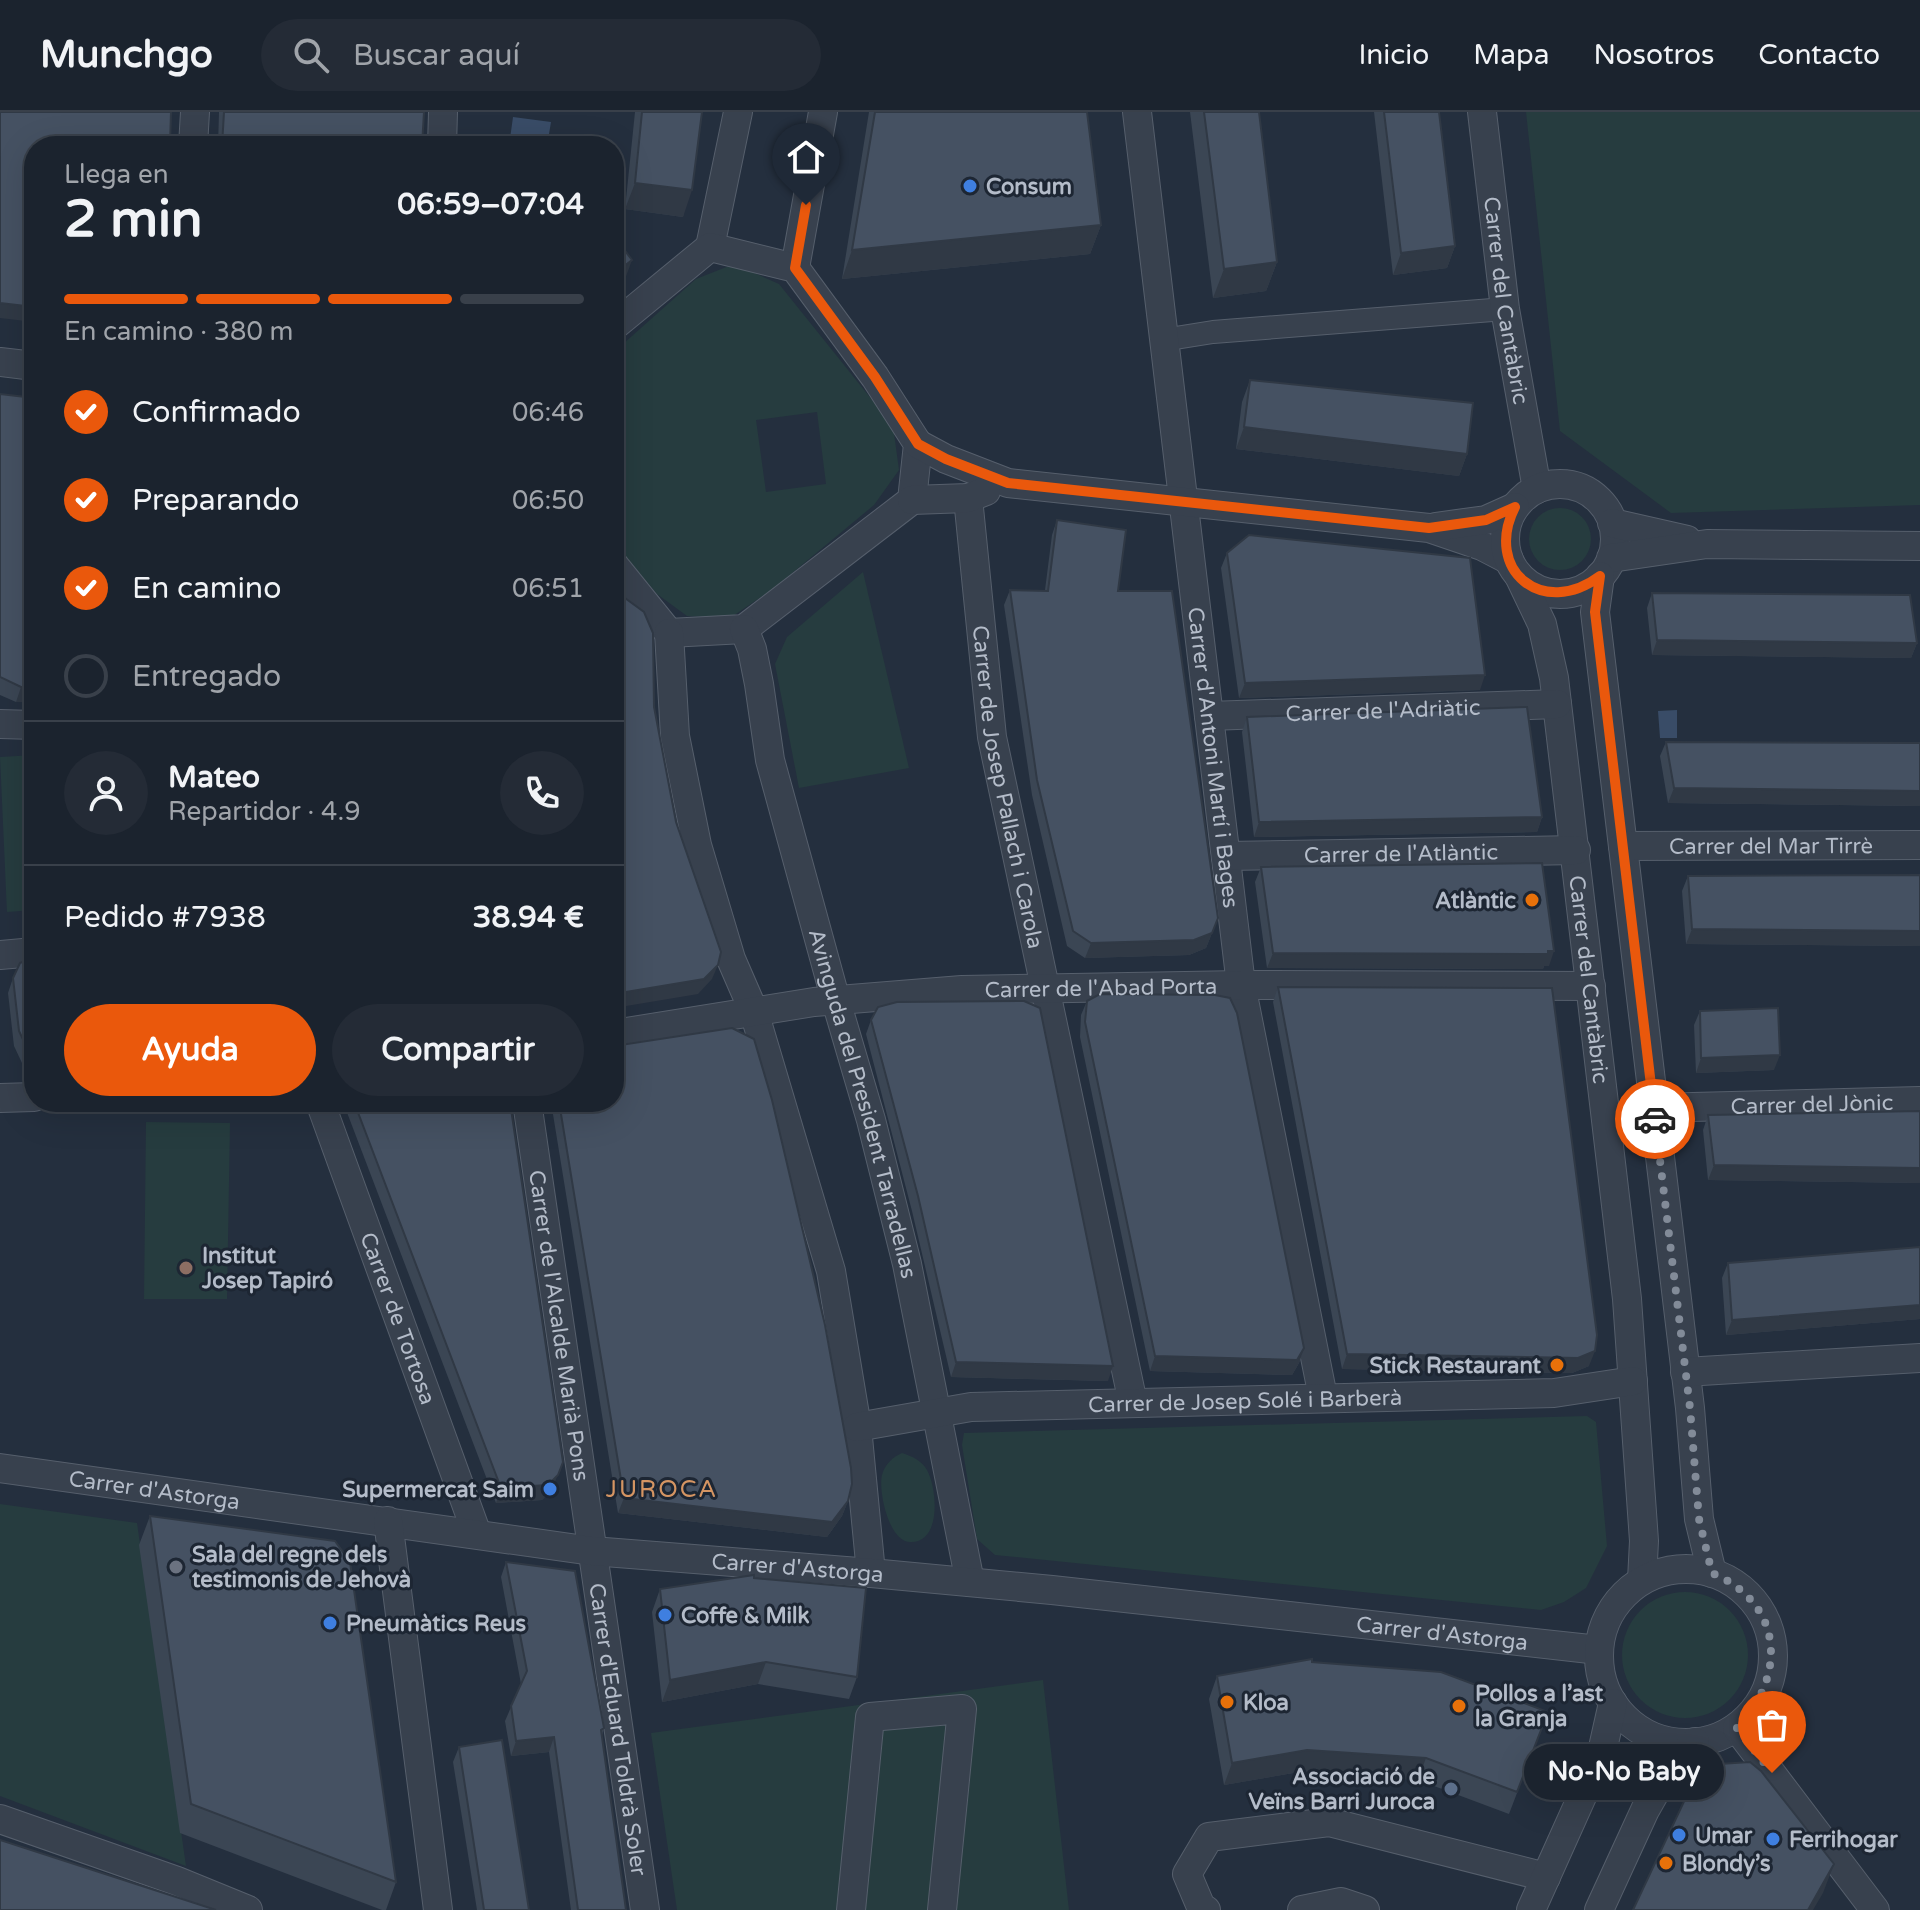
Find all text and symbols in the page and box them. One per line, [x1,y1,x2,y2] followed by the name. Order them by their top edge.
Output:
[261,19,821,91] search box
[40,32,213,78] text: Munchgo
[289,33,333,77] icon: search
[353,37,520,74] text: Buscar aquí
[1359,38,1429,72] text: Inicio
[1473,38,1549,72] text: Mapa
[1593,38,1714,72] text: Nosotros
[1758,38,1880,72] text: Contacto
[772,123,840,205] pin
[784,135,828,179] icon: home
[64,159,169,190] text: Llega en
[986,174,1072,200] place label: Consum
[961,177,979,195] marker: Consum
[397,186,584,223] text: 06:59–07:04
[64,188,203,251] text: 2 min
[1478,195,1534,406] street label: Carrer del Cantàbric
[64,316,293,347] text: En camino · 380 m
[64,390,108,434] icon: check
[132,394,301,431] text: Confirmado
[512,397,584,428] text: 06:46
[64,478,108,522] icon: check
[132,482,300,519] text: Preparando
[512,485,584,516] text: 06:50
[64,566,108,610] icon: check
[132,570,281,607] text: En camino
[512,573,584,604] text: 06:51
[1182,606,1244,909] street label: Carrer d'Antoni Martí i Bages
[967,624,1048,951] street label: Carrer de Josep Pallach i Carola
[132,658,281,695] text: Entregado
[1285,695,1481,727] street label: Carrer de l'Adriàtic
[64,751,148,835] button: person
[500,751,584,835] button: phone
[168,759,260,796] text: Mateo
[168,796,360,827] text: Repartidor · 4.9
[1669,833,1873,860] street label: Carrer del Mar Tirrè
[1304,839,1498,869] street label: Carrer de l'Atlàntic
[1563,874,1614,1085] street label: Carrer del Cantàbric
[1435,888,1516,914] place label: Atlàntic
[1523,891,1541,909] marker: Atlàntic
[64,899,266,936] text: Pedido #7938
[473,899,584,936] text: 38.94 €
[803,926,922,1281] street label: Avinguda del President Tarradellas
[984,973,1217,1004] street label: Carrer de l'Abad Porta
[64,1004,316,1096] button: Ayuda
[332,1004,584,1096] button: Compartir
[1615,1079,1695,1159] courier
[1730,1090,1894,1120] street label: Carrer del Jònic
[1633,1097,1677,1141] icon: car
[523,1168,594,1483] street label: Carrer de l'Alcalde Marià Pons
[354,1229,441,1408] street label: Carrer de Tortosa
[201,1243,333,1294] place label: Institut Josep Tapiró
[177,1259,195,1277] marker: Institut Josep Tapiró
[1370,1353,1542,1379] place label: Stick Restaurant
[1548,1356,1566,1374] marker: Stick Restaurant
[1088,1385,1403,1418] street label: Carrer de Josep Solé i Barberà
[67,1466,242,1516] street label: Carrer d'Astorga
[606,1475,718,1504] district label: JUROCA
[342,1477,534,1503] place label: Supermercat Saim
[541,1480,559,1498] marker: Supermercat Saim
[192,1542,411,1593] place label: Sala del regne dels testimonis de Jehovà
[710,1548,885,1588] street label: Carrer d'Astorga
[167,1558,185,1576] marker: Sala del regne dels testimonis de Jehovà
[583,1581,652,1878] street label: Carrer d'Eduard Toldrà Soler
[681,1603,810,1629] place label: Coffe & Milk
[656,1606,674,1624] marker: Coffe & Milk
[346,1611,527,1637] place label: Pneumàtics Reus
[1355,1611,1529,1656] street label: Carrer d'Astorga
[321,1614,339,1632] marker: Pneumàtics Reus
[1475,1681,1604,1732] place label: Pollos a l’ast la Granja
[1243,1690,1289,1716] place label: Kloa
[1738,1691,1806,1773] pin
[1218,1693,1236,1711] marker: Kloa
[1450,1697,1468,1715] marker: Pollos a l’ast la Granja
[1750,1703,1794,1747] icon: bag
[1524,1745,1724,1801] callout: No-No Baby
[1548,1756,1700,1787] text: No-No Baby
[1248,1764,1435,1815] place label: Associació de Veïns Barri Juroca
[1442,1780,1460,1798] marker: Associació de Veïns Barri Juroca
[1695,1823,1753,1849] place label: Umar
[1670,1826,1688,1844] marker: Umar
[1789,1827,1898,1853] place label: Ferrihogar
[1764,1830,1782,1848] marker: Ferrihogar
[1682,1851,1771,1877] place label: Blondy’s
[1657,1854,1675,1872] marker: Blondy’s

